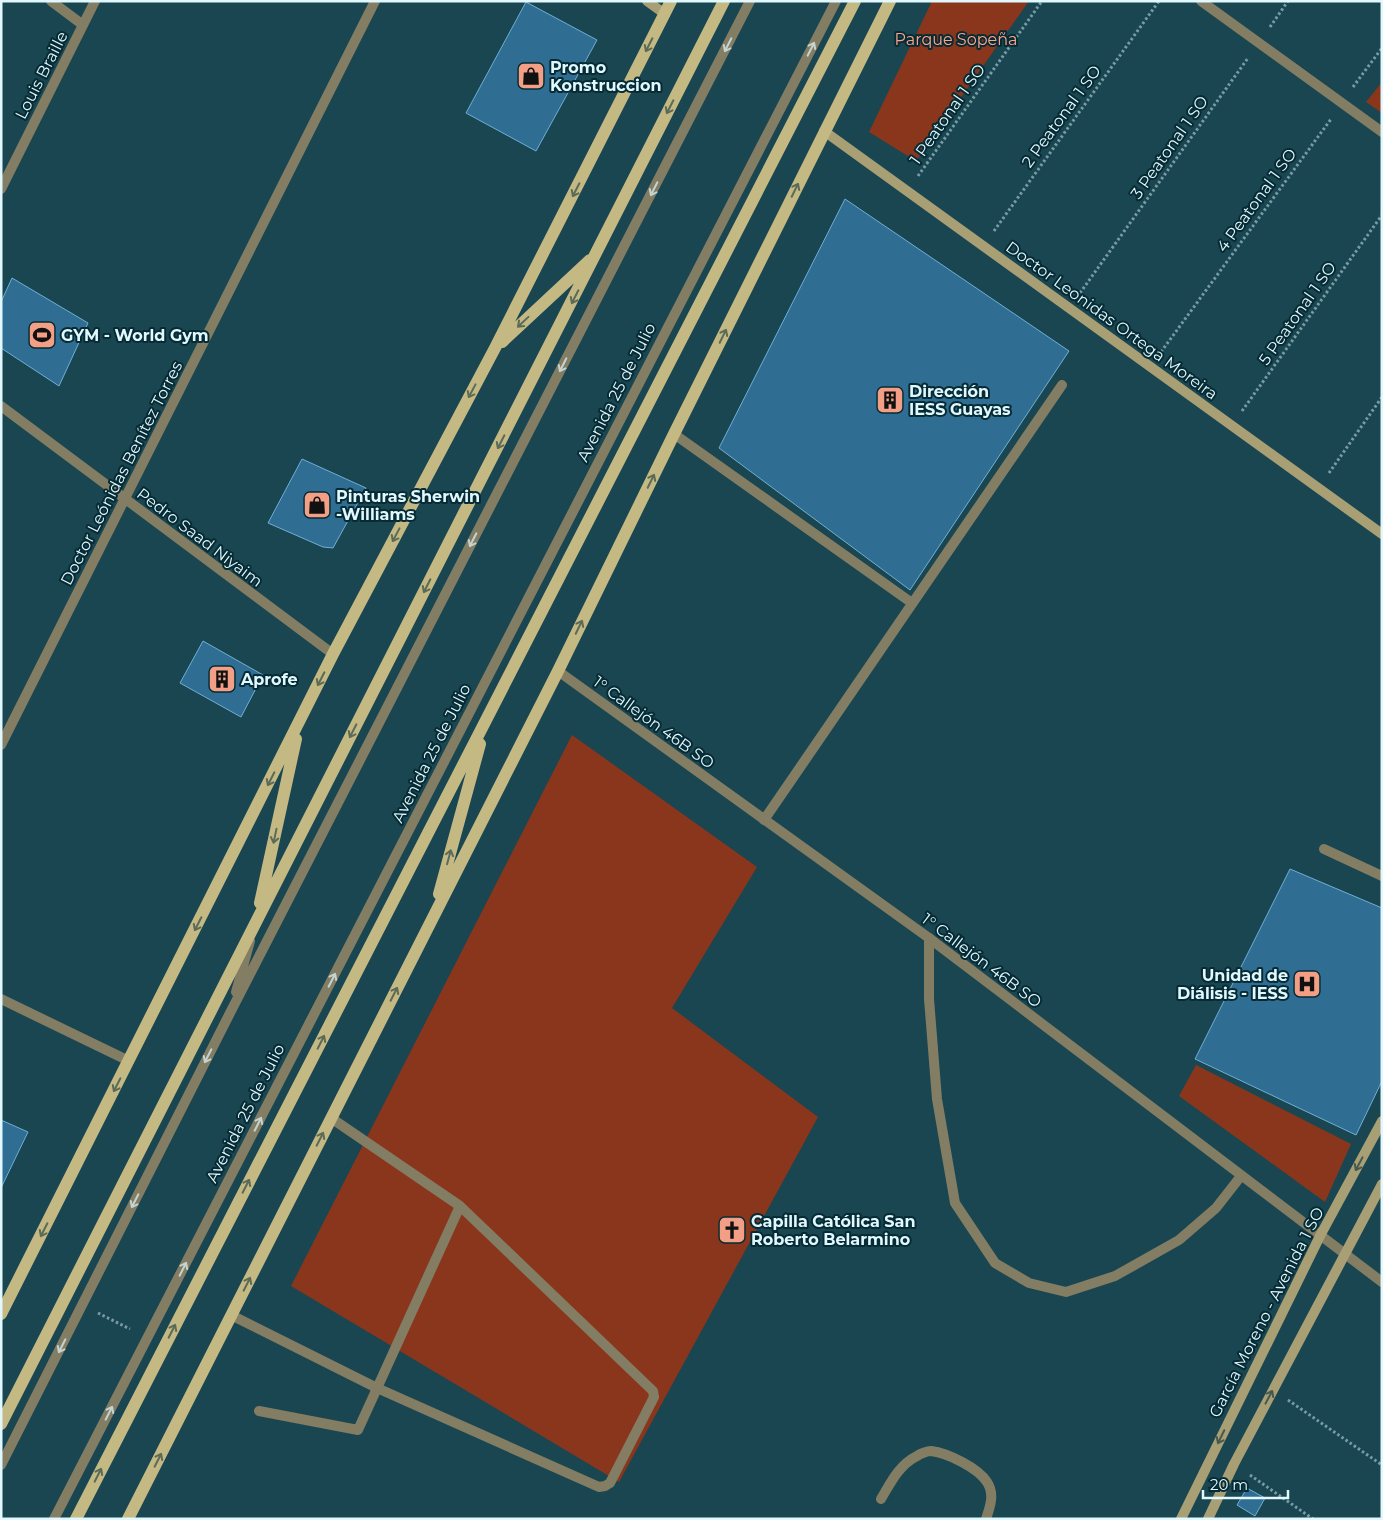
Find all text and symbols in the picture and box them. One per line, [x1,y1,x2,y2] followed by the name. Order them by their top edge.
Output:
[11,28,72,122] street label: Louis Braille
[895,30,1018,49] park label: Parque Sopeña
[644,37,653,52] one-way arrow
[723,37,733,52] one-way arrow
[807,42,816,57] one-way arrow
[550,58,661,95] place label: Promo Konstruccion
[906,60,989,168] street label: 1 Peatonal 1 SO
[516,61,546,91] shop icon: Promo Konstruccion
[1018,62,1105,171] street label: 2 Peatonal 1 SO
[1127,92,1212,203] street label: 3 Peatonal 1 SO
[665,100,675,115] one-way arrow
[1213,145,1300,256] street label: 4 Peatonal 1 SO
[649,181,658,196] one-way arrow
[571,182,581,197] one-way arrow
[791,183,800,198] one-way arrow
[1002,237,1221,404] street label: Doctor Leonidas Ortega Moreira
[1255,258,1340,369] street label: 5 Peatonal 1 SO
[570,289,579,304] one-way arrow
[516,316,529,328] one-way arrow
[27,320,57,350] sports icon: GYM - World Gym
[573,320,660,465] street label: Avenida 25 de Julio
[61,326,209,345] place label: GYM - World Gym
[719,329,728,344] one-way arrow
[558,357,567,372] one-way arrow
[57,358,186,588] street label: Doctor Leónidas Benítez Torres
[909,382,1011,419] place label: Dirección IESS Guayas
[467,383,476,398] one-way arrow
[875,385,905,415] building icon: Dirección IESS Guayas
[496,434,505,449] one-way arrow
[646,474,656,489] one-way arrow
[133,484,266,591] street label: Pedro Saad Niyaim
[336,487,480,524] place label: Pinturas Sherwin -Williams
[302,490,332,520] shop icon: Pinturas Sherwin -Williams
[391,527,401,542] one-way arrow
[468,533,478,548] one-way arrow
[422,579,432,594] one-way arrow
[575,620,584,635] one-way arrow
[207,664,237,694] building icon: Aprofe
[240,670,298,689] place label: Aprofe
[316,671,326,686] one-way arrow
[590,672,718,773] street label: 1° Callejón 46B SO
[388,681,475,826] street label: Avenida 25 de Julio
[348,723,357,738] one-way arrow
[265,771,275,786] one-way arrow
[270,827,279,843] one-way arrow
[445,849,454,865] one-way arrow
[918,909,1045,1012] street label: 1° Callejón 46B SO
[193,916,202,931] one-way arrow
[1177,966,1288,1003] place label: Unidad de Diálisis - IESS
[1292,969,1322,999] hospital icon: Unidad de Diálisis - IESS
[328,973,337,988] one-way arrow
[390,987,399,1002] one-way arrow
[317,1035,326,1050] one-way arrow
[202,1041,289,1186] street label: Avenida 25 de Julio
[203,1048,212,1063] one-way arrow
[112,1077,121,1092] one-way arrow
[253,1118,263,1132] one-way arrow
[315,1131,325,1146] one-way arrow
[1354,1156,1363,1171] one-way arrow
[242,1179,251,1194] one-way arrow
[130,1193,139,1208] one-way arrow
[1205,1204,1328,1421] street label: García Moreno - Avenida 1 SO
[751,1212,915,1249] place label: Capilla Católica San Roberto Belarmino
[717,1215,747,1245] church icon: Capilla Católica San Roberto Belarmino
[39,1222,48,1237] one-way arrow
[179,1262,188,1277] one-way arrow
[242,1276,252,1291] one-way arrow
[167,1323,177,1338] one-way arrow
[57,1338,66,1353] one-way arrow
[1265,1390,1274,1405] one-way arrow
[105,1406,114,1421] one-way arrow
[1216,1429,1225,1444] one-way arrow
[153,1452,163,1467] one-way arrow
[93,1468,103,1483] one-way arrow
[1203,1468,1288,1500] scale bar
[1210,1475,1248,1494] text: 20 m

